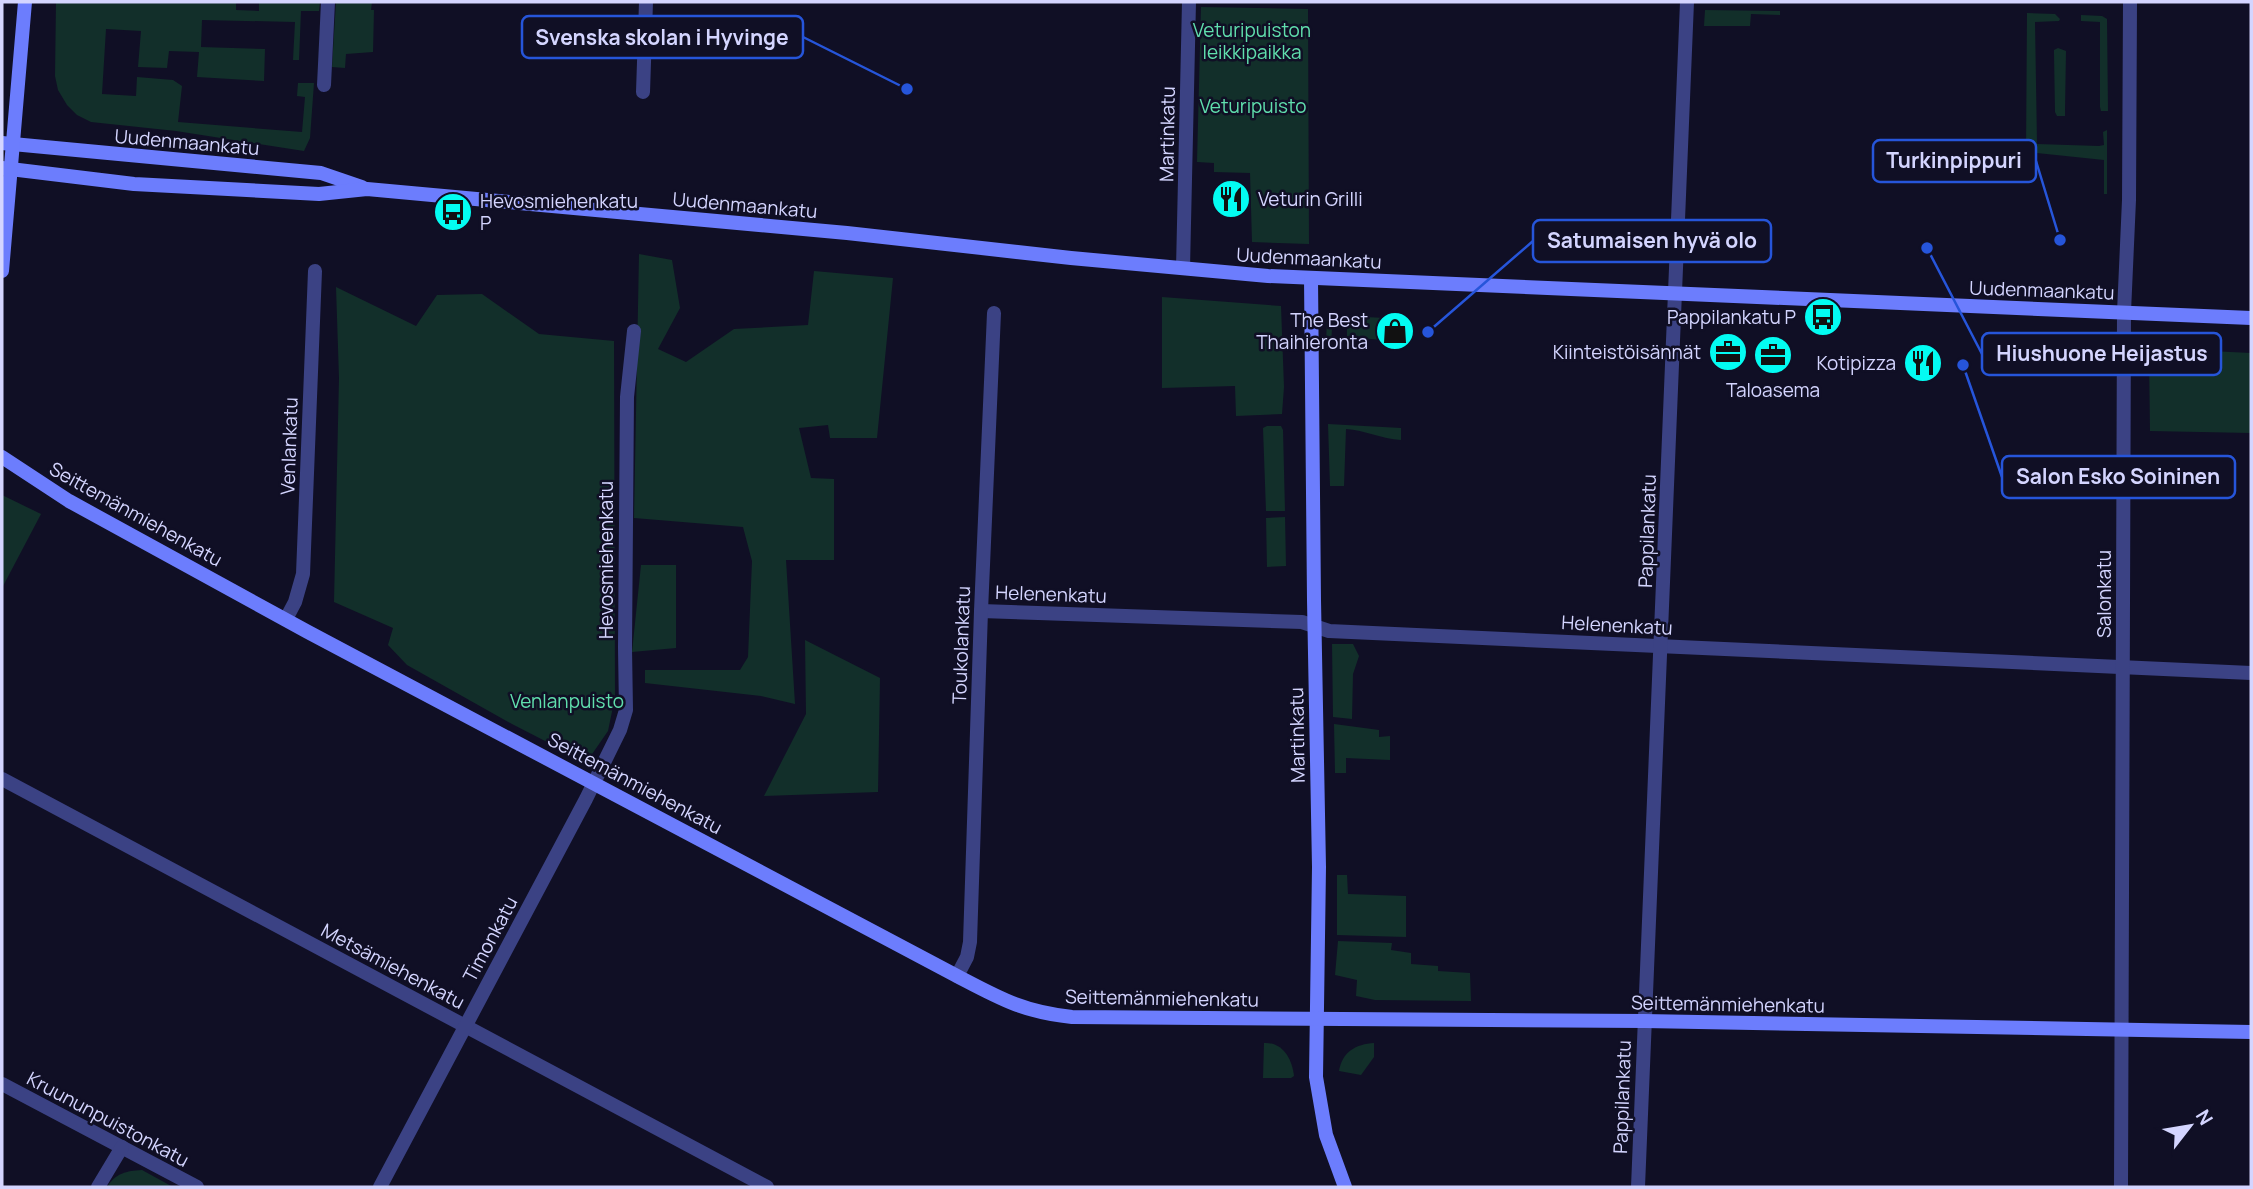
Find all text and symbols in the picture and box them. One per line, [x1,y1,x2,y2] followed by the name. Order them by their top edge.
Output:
[522,16,803,58] callout: Svenska skolan i Hyvinge
[1193,17,1311,65] park label: Veturipuiston leikkipaikka
[535,23,789,51] text: Svenska skolan i Hyvinge
[1153,86,1181,182] street label: Martinkatu
[1199,93,1307,119] park label: Veturipuisto
[113,123,261,161] street label: Uudenmaankatu
[1873,140,2036,182] callout: Turkinpippuri
[1886,146,2022,174] text: Turkinpippuri
[1210,178,1252,220] restaurant icon: Veturin Grilli
[671,186,819,224] street label: Uudenmaankatu
[1258,186,1363,212] place label: Veturin Grilli
[480,188,638,236] place label: Hevosmiehenkatu P
[432,191,474,233] bus stop icon: Hevosmiehenkatu P
[1533,220,1771,262] callout: Satumaisen hyvä olo
[1547,226,1757,254] text: Satumaisen hyvä olo
[1236,241,1382,275] street label: Uudenmaankatu
[1969,274,2115,306] street label: Uudenmaankatu
[1802,296,1844,338] bus stop icon: Pappilankatu P
[1667,304,1796,330] place label: Pappilankatu P
[1256,307,1368,355] place label: The Best Thaihieronta
[1374,310,1416,352] shop icon: The Best Thaihieronta
[1707,331,1749,373] office icon: Kiinteistöisännät
[1982,333,2221,375] callout: Hiushuone Heijastus
[1752,334,1794,376] office icon: Taloasema
[1553,339,1701,365] place label: Kiinteistöisännät
[1996,339,2208,367] text: Hiushuone Heijastus
[1902,342,1944,384] restaurant icon: Kotipizza
[1816,350,1896,376] place label: Kotipizza
[1726,377,1820,403] place label: Taloasema
[274,397,304,495] street label: Venlankatu
[45,456,227,572] street label: Seittemänmiehenkatu
[2002,456,2235,498] callout: Salon Esko Soininen
[2016,462,2220,490] text: Salon Esko Soininen
[1632,474,1662,588] street label: Pappilankatu
[593,481,619,639] street label: Hevosmiehenkatu
[2091,550,2117,638] street label: Salonkatu
[995,579,1107,609] street label: Helenenkatu
[946,586,976,704] street label: Toukolankatu
[1561,609,1673,641] street label: Helenenkatu
[1283,687,1311,783] street label: Martinkatu
[510,688,624,714] park label: Venlanpuisto
[543,726,727,840] street label: Seittemänmiehenkatu
[457,892,523,986] street label: Timonkatu
[317,917,469,1015] street label: Metsämiehenkatu
[1065,983,1259,1013] street label: Seittemänmiehenkatu
[1631,989,1825,1019] street label: Seittemänmiehenkatu
[1607,1040,1637,1154] street label: Pappilankatu
[22,1065,194,1173] street label: Kruununpuistonkatu
[2155,1091,2225,1161] north arrow
[2190,1105,2219,1130] text: N

